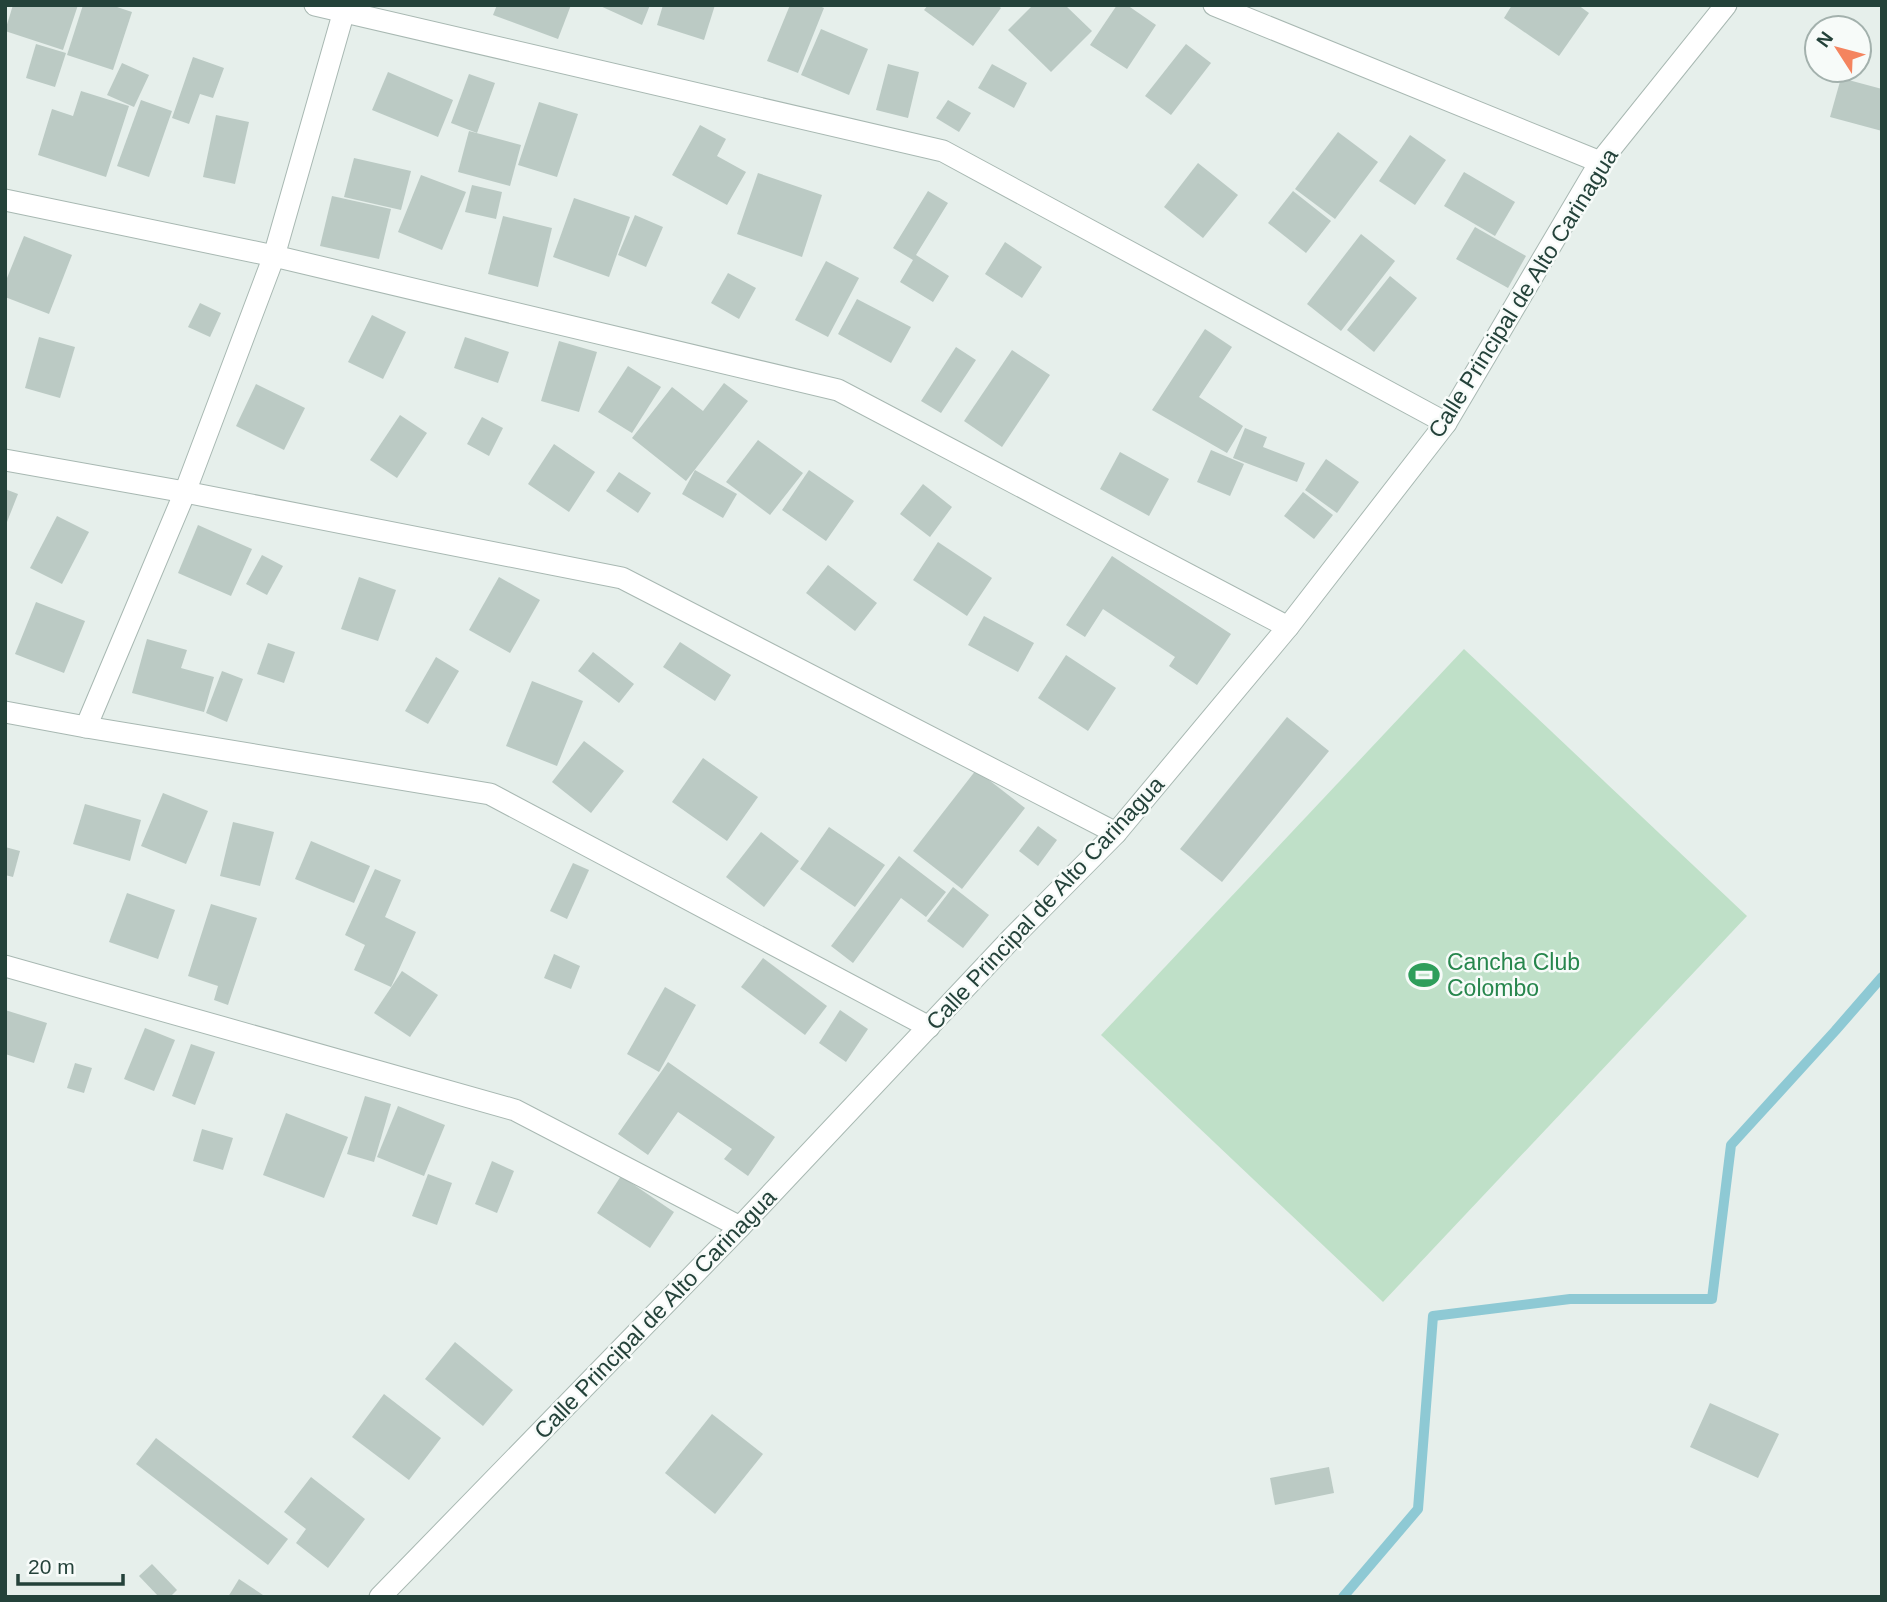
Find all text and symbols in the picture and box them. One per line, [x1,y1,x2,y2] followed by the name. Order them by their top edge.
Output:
[1803,14,1873,84] north arrow
[1812,28,1837,51] text: N
[1423,143,1623,442] street label: Calle Principal de Alto Carinagua
[921,771,1169,1035] street label: Calle Principal de Alto Carinagua
[1447,949,1580,1001] place label: Cancha Club Colombo
[1407,958,1441,992] sports icon: Cancha Club Colombo
[529,1184,781,1444] street label: Calle Principal de Alto Carinagua
[18,1542,122,1586] scale bar
[28,1555,75,1578] text: 20 m

